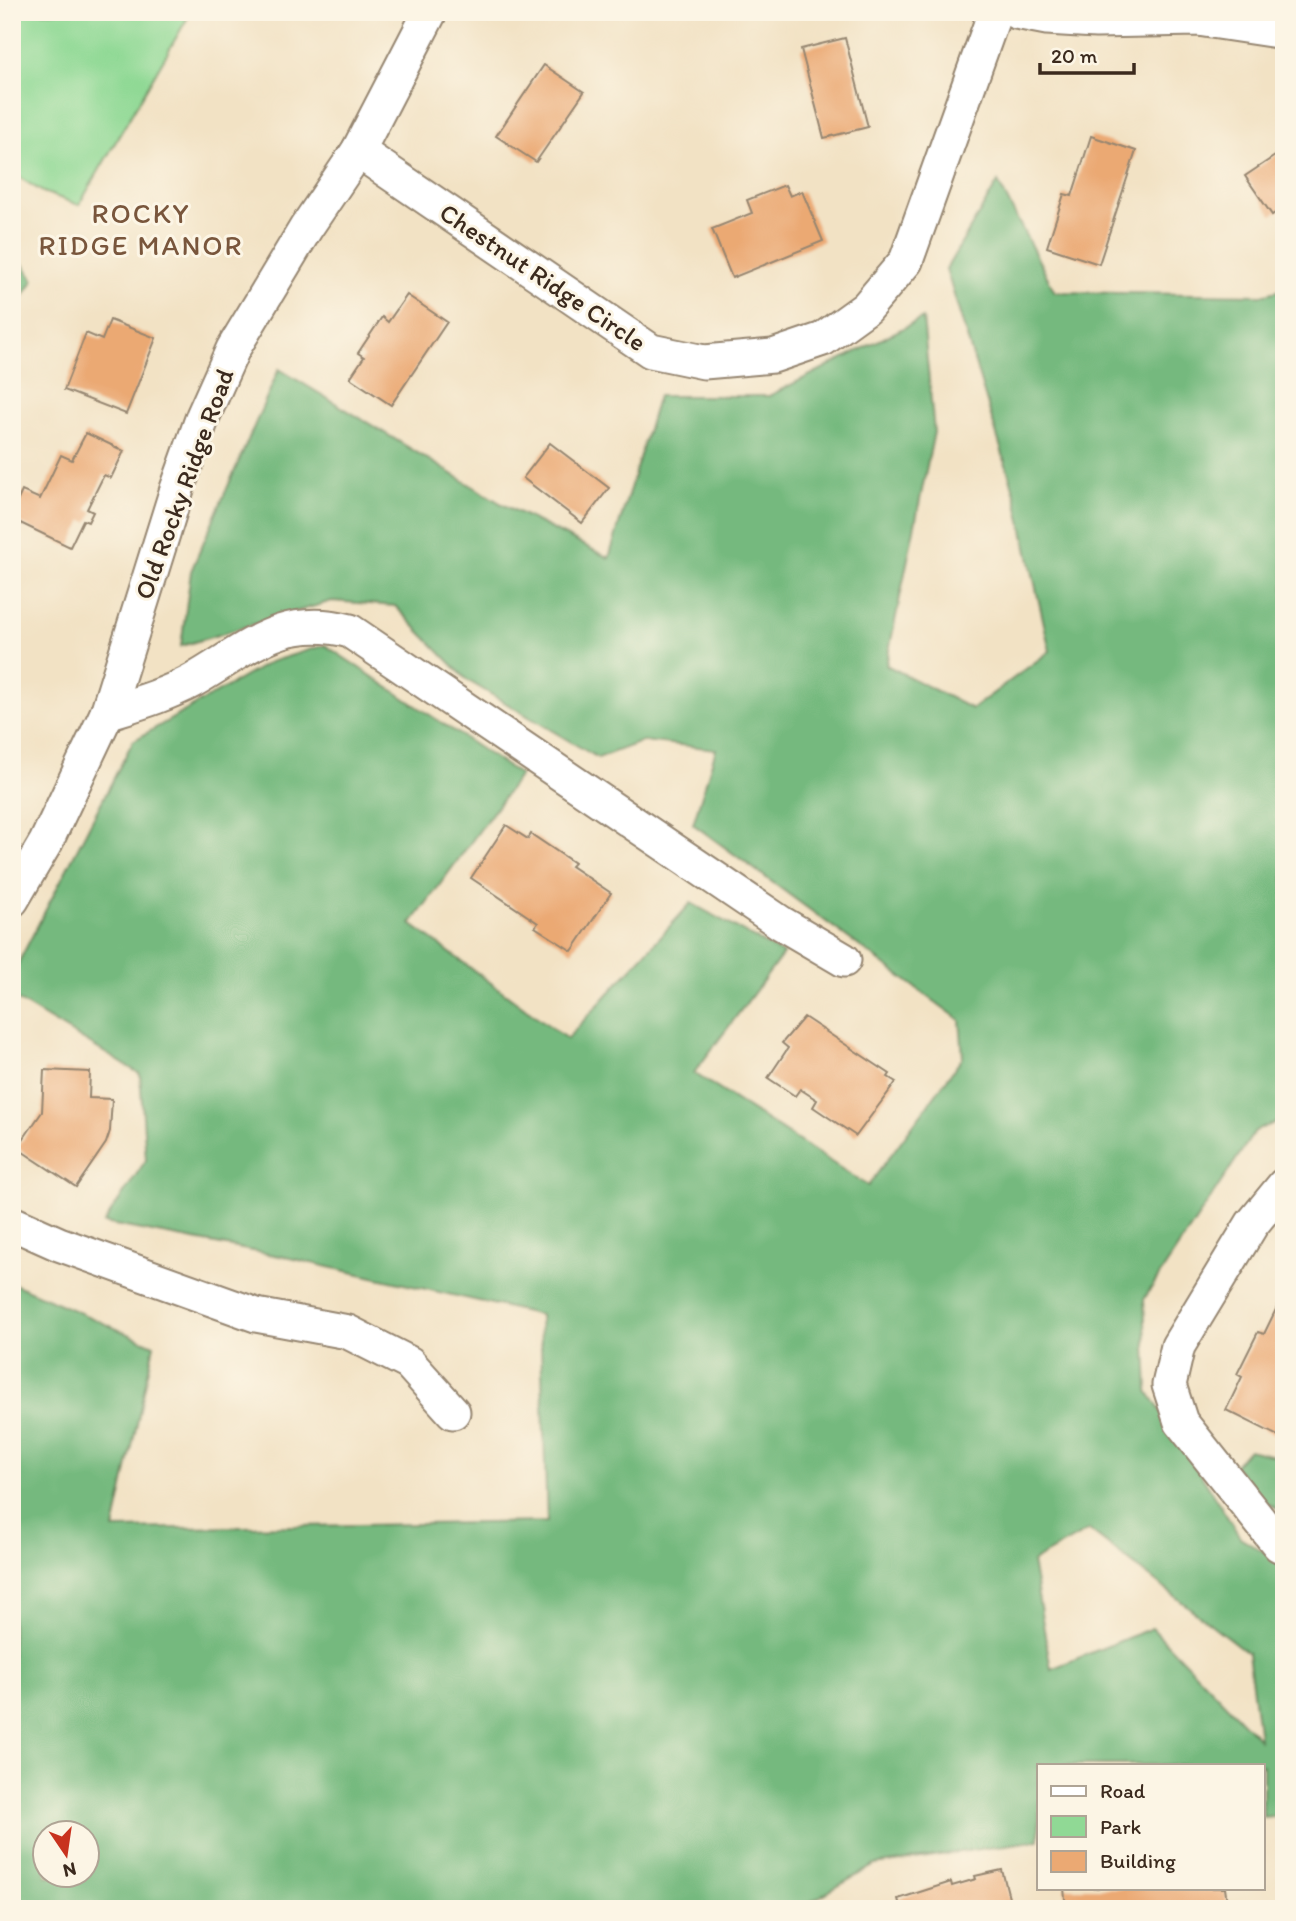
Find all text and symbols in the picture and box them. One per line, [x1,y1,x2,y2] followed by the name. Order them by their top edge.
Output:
[1040,32,1135,76] scale bar
[1051,43,1098,68] text: 20 m
[38,196,244,262] district label: ROCKY RIDGE MANOR
[434,196,652,358] street label: Chestnut Ridge Circle
[127,364,241,604] street label: Old Rocky Ridge Road
[1037,1764,1264,1890] legend
[1100,1778,1146,1803] text: Road
[1100,1814,1142,1839] text: Park
[32,1820,102,1890] north arrow
[1100,1848,1176,1873] text: Building
[61,1857,79,1883] text: N

